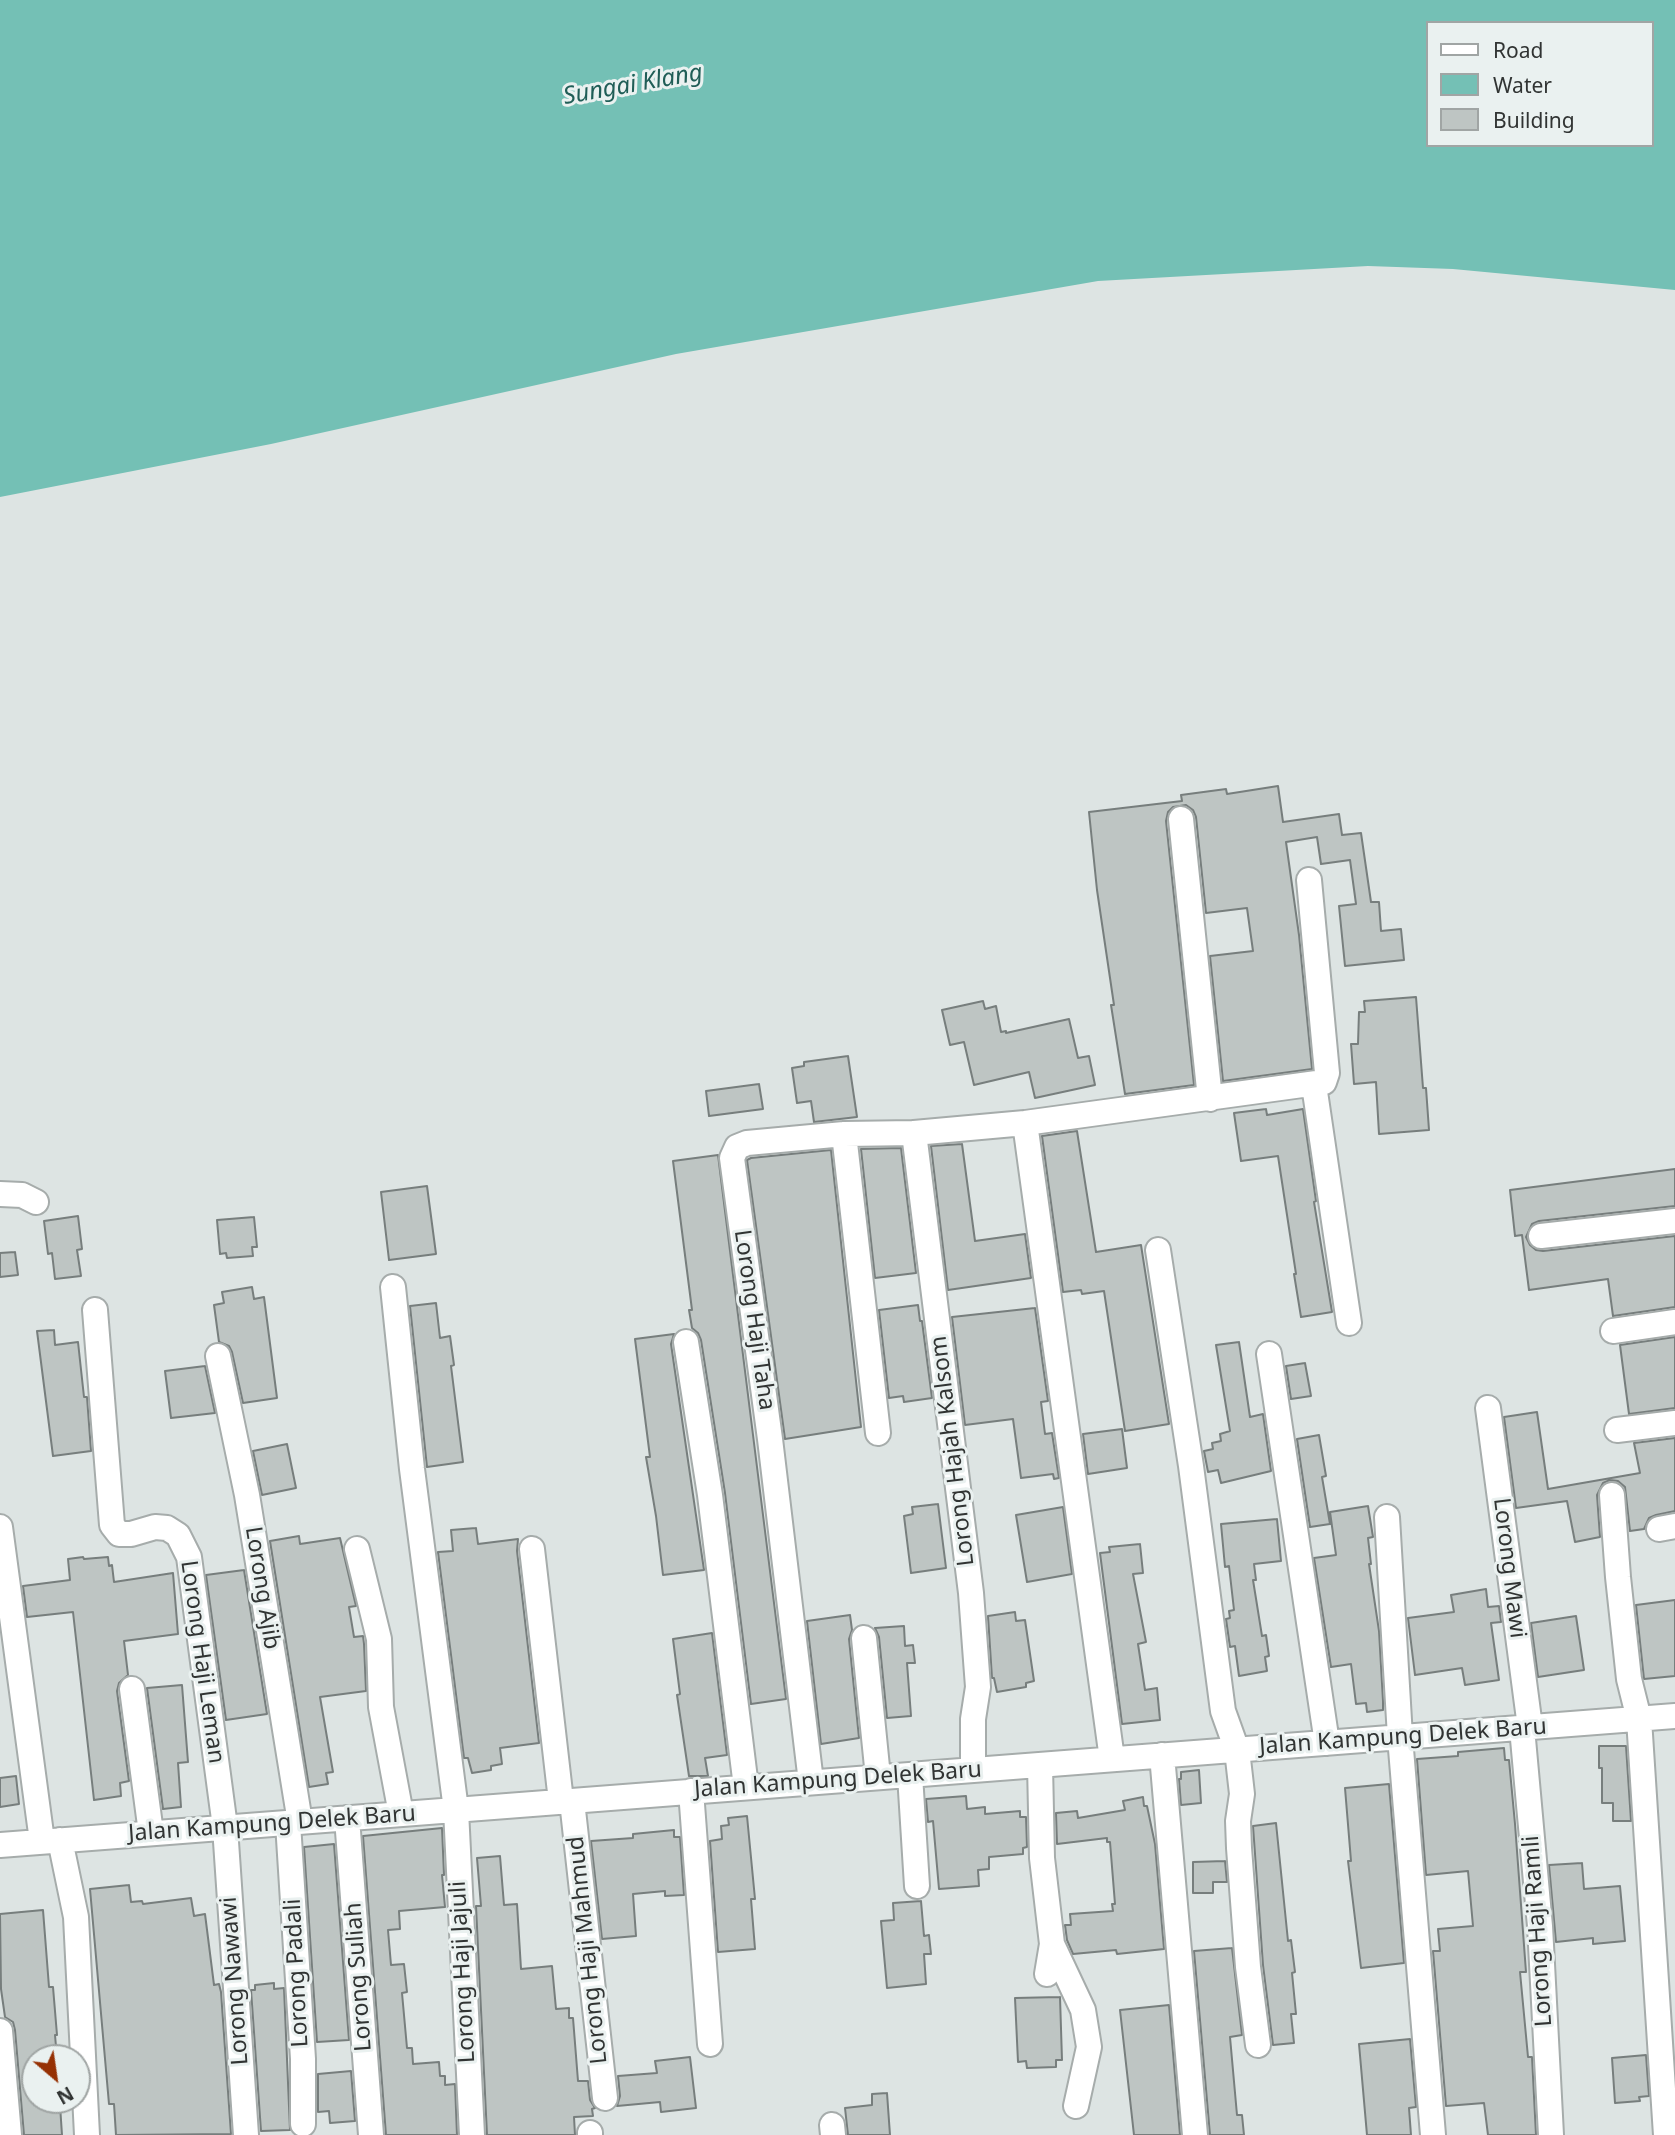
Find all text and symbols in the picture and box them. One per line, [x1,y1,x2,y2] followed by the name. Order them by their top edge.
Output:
[1426,21,1654,147] legend
[1493,36,1543,64] text: Road
[561,59,705,111] water label: Sungai Klang
[1493,71,1552,99] text: Water
[1493,106,1575,134] text: Building
[728,1228,780,1412] street label: Lorong Haji Taha
[925,1334,981,1568] street label: Lorong Hajah Kalsom
[1487,1496,1531,1640] street label: Lorong Mawi
[239,1525,285,1651] street label: Lorong Ajib
[174,1559,230,1765] street label: Lorong Haji Leman
[1258,1713,1548,1761] street label: Jalan Kampung Delek Baru
[693,1756,983,1804] street label: Jalan Kampung Delek Baru
[127,1800,417,1848] street label: Jalan Kampung Delek Baru
[1518,1834,1558,2028] street label: Lorong Haji Ramli
[562,1835,614,2065] street label: Lorong Haji Mahmud
[444,1880,482,2064] street label: Lorong Haji Jajuli
[215,1896,255,2066] street label: Lorong Nawawi
[279,1898,315,2048] street label: Lorong Padali
[340,1902,378,2052] street label: Lorong Suliah
[21,2044,91,2114] north arrow
[52,2080,78,2111] text: N

